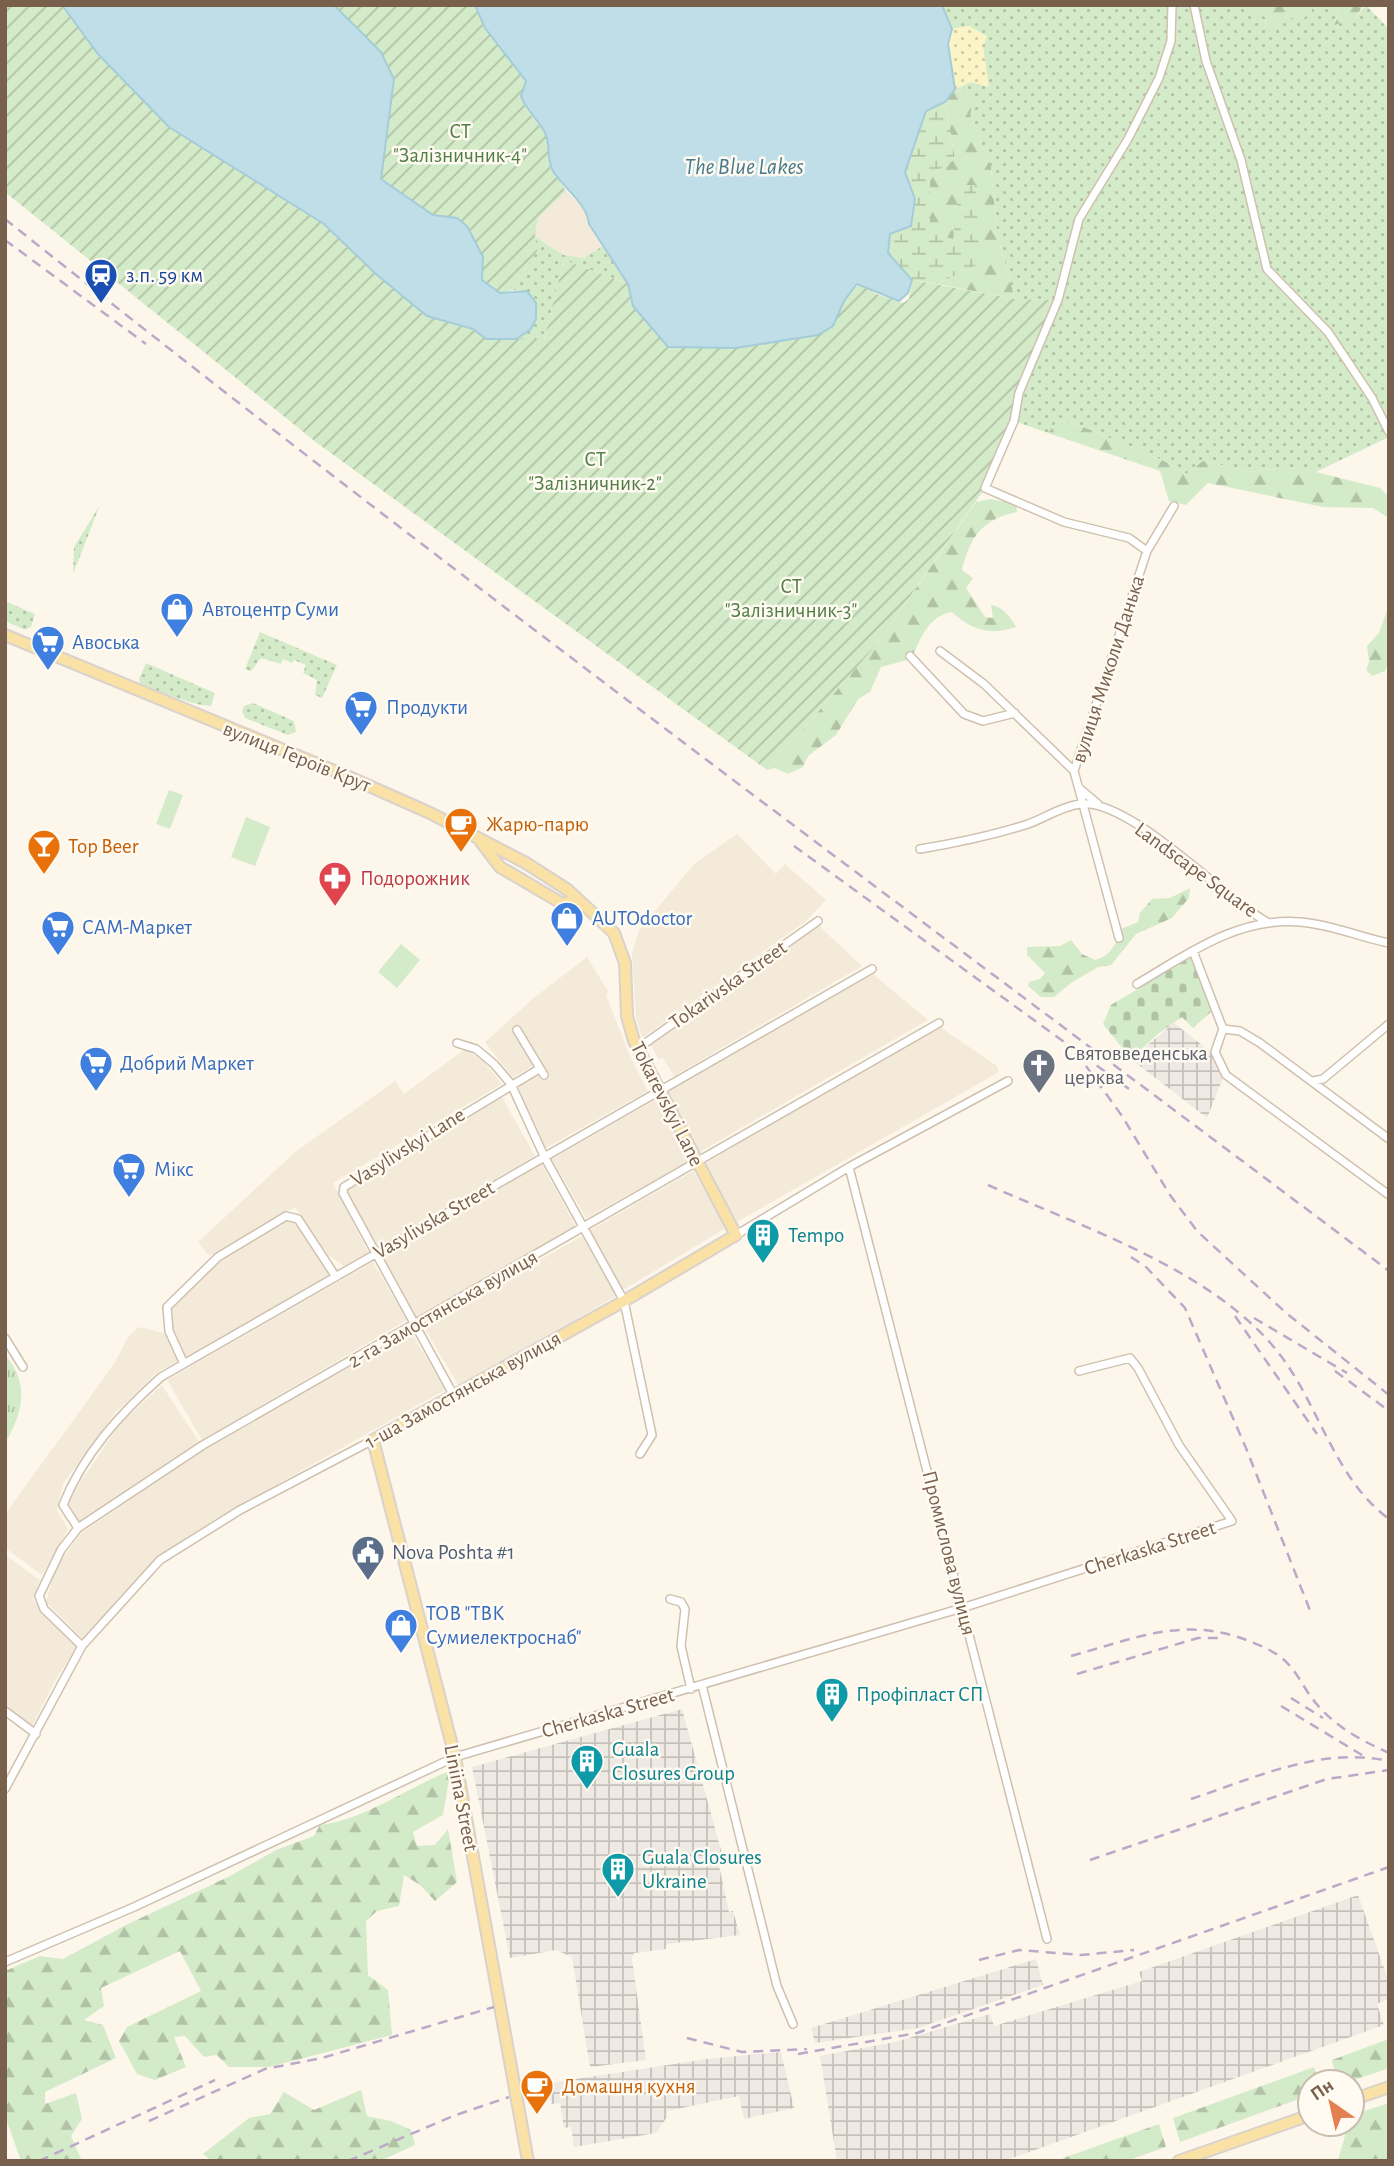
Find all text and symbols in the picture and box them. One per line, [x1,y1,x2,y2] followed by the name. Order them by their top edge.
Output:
[393,121,527,166] park label: СТ "Залізничник-4"
[684,156,804,179] water label: The Blue Lakes
[82,256,120,305] station icon: з.п. 59 км
[126,265,203,286] place label: з.п. 59 км
[528,449,662,494] park label: СТ "Залізничник-2"
[1068,572,1148,766] street label: вулиця Миколи Данька
[725,576,857,621] park label: СТ "Залізничник-3"
[158,590,196,639] shop icon: Автоцентр Суми
[202,599,339,620] place label: Автоцентр Суми
[29,623,67,672] supermarket icon: Авоська
[72,632,140,653] place label: Авоська
[342,688,380,737] supermarket icon: Продукти
[386,697,468,718] place label: Продукти
[220,718,374,796] street label: вулиця Героїв Крут
[442,805,480,854] cafe icon: Жарю-парю
[486,814,589,835] place label: Жарю-парю
[1131,819,1261,921] street label: Landscape Square
[25,827,63,876] bar icon: Top Beer
[68,836,139,857] place label: Top Beer
[316,859,354,908] pharmacy icon: Подорожник
[360,868,470,889] place label: Подорожник
[548,899,586,948] shop icon: AUTOdoctor
[39,908,77,957] supermarket icon: САМ-Маркет
[592,908,692,929] place label: AUTOdoctor
[82,917,193,938] place label: САМ-Маркет
[665,937,791,1033] street label: Tokarivska Street
[627,1038,707,1170] street label: Tokarevskyi Lane
[1064,1043,1208,1088] place label: Святовведенська церква
[77,1044,115,1093] supermarket icon: Добрий Маркет
[1020,1046,1058,1095] church icon: Святовведенська церква
[120,1053,254,1074] place label: Добрий Маркет
[347,1104,469,1190] street label: Vasylivskyi Lane
[110,1150,148,1199] supermarket icon: Мікс
[154,1159,194,1180] place label: Мікс
[370,1177,498,1263] street label: Vasylivska Street
[744,1216,782,1265] building icon: Tempo
[788,1225,844,1246] place label: Tempo
[345,1246,541,1372] street label: 2-га Замостянська вулиця
[361,1327,565,1453] street label: 1-ша Замостянська вулиця
[918,1468,980,1638] street label: Промислова вулиця
[1082,1517,1219,1579] street label: Cherkaska Street
[349,1533,387,1582] public building icon: Nova Poshta #1
[392,1542,515,1563] place label: Nova Poshta #1
[426,1603,582,1648] place label: ТОВ "ТВК Сумиелектроснаб"
[382,1606,420,1655] shop icon: ТОВ "ТВК Сумиелектроснаб"
[813,1675,851,1724] building icon: Профіпласт СП
[539,1684,677,1742] street label: Cherkaska Street
[856,1684,984,1705] place label: Профіпласт СП
[612,1739,735,1784] place label: Guala Closures Group
[568,1742,606,1791] building icon: Guala Closures Group
[440,1743,482,1853] street label: Liniina Street
[642,1847,762,1892] place label: Guala Closures Ukraine
[599,1850,637,1899] building icon: Guala Closures Ukraine
[518,2067,556,2116] cafe icon: Домашня кухня
[1296,2068,1366,2138] north arrow
[562,2076,696,2097] place label: Домашня кухня
[1307,2076,1337,2105] text: Пн

